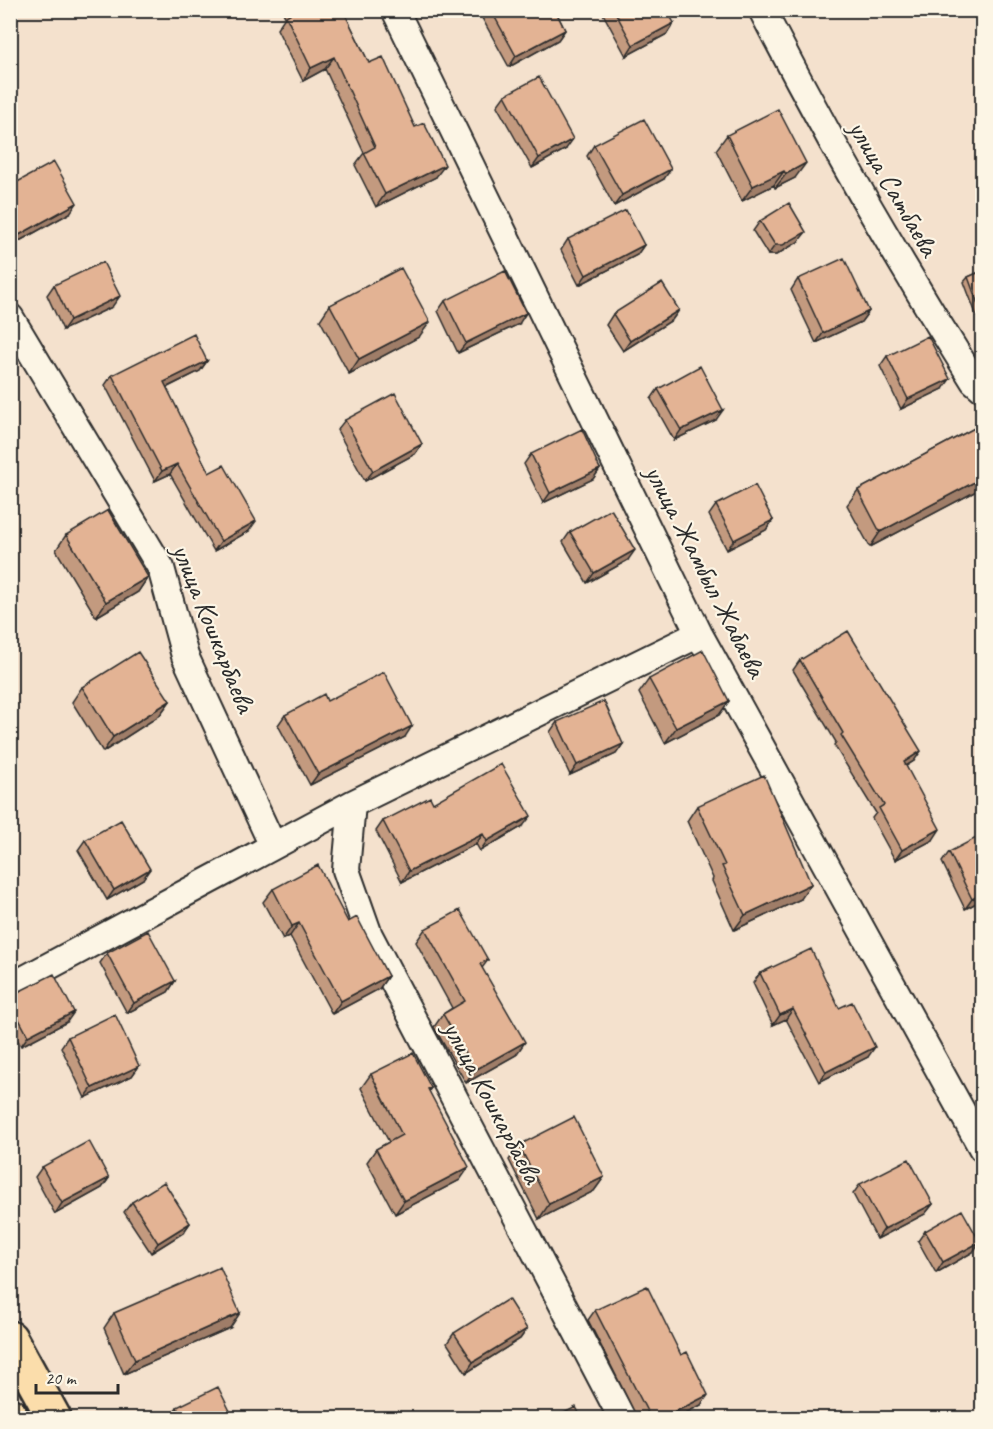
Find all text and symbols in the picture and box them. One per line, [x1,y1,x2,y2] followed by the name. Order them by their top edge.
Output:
[840,112,948,264] street label: улица Сатбаева
[636,457,775,685] street label: улица Жамбыл Жабаева
[164,537,264,719] street label: улица Кошкарбаева
[435,1013,551,1191] street label: улица Кошкарбаева
[36,1357,118,1395] scale bar
[45,1367,78,1389] text: 20 m

